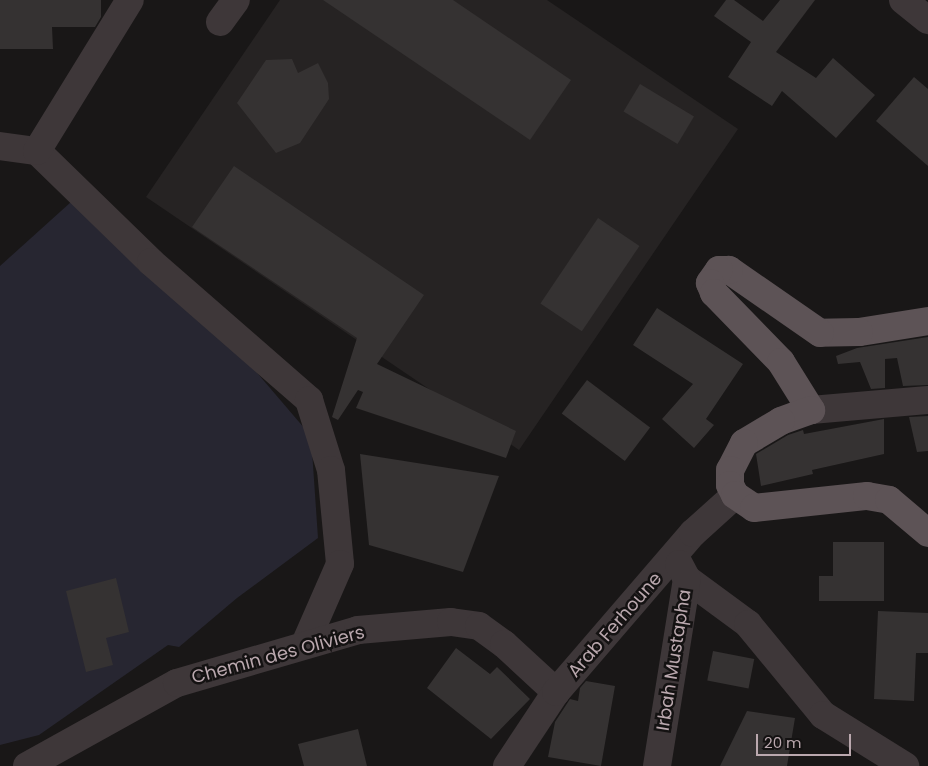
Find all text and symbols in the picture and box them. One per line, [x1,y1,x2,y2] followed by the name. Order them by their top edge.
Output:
[563,568,667,682] street label: Arab Ferhoune
[652,588,696,732] street label: Irbah Mustapha
[189,622,367,688] street label: Chemin des Oliviers
[758,724,853,756] scale bar
[764,732,802,753] text: 20 m

